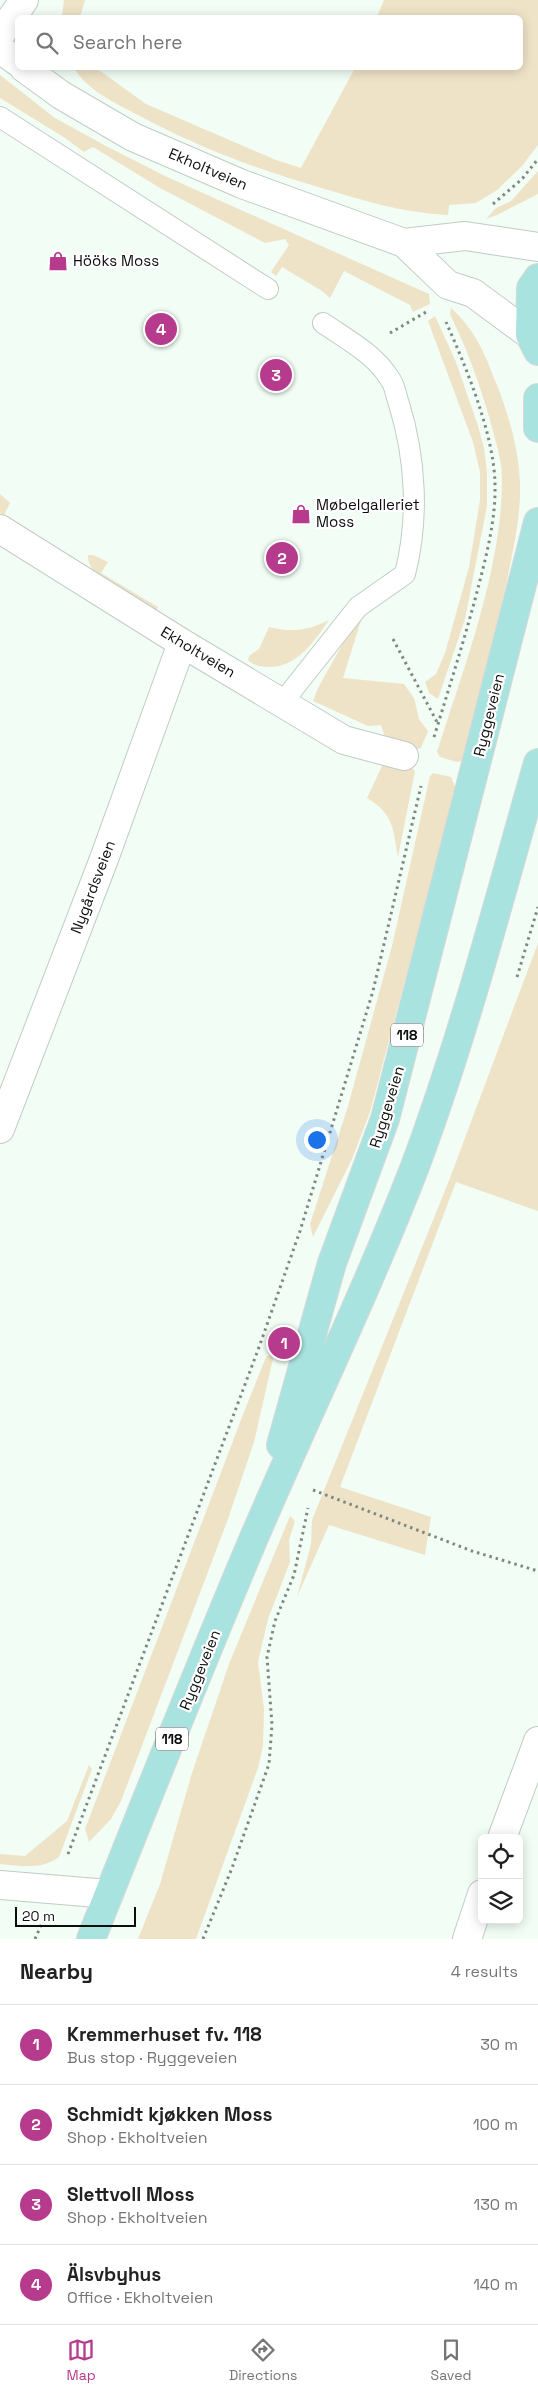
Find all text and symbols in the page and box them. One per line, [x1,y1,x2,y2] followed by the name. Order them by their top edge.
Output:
[15,15,523,70] search box
[33,29,61,57] icon: search
[73,30,183,55] text: Search here
[166,143,251,194] street label: Ekholtveien
[47,250,69,272] shop icon: Hööks Moss
[73,251,159,270] place label: Hööks Moss
[145,310,177,348] pin: 4
[260,356,292,394] pin: 3
[316,495,420,531] place label: Møbelgalleriet Moss
[290,503,312,525] shop icon: Møbelgalleriet Moss
[266,539,298,577] pin: 2
[157,622,239,681] street label: Ekholtveien
[469,671,508,758] street label: Ryggeveien
[66,837,119,936] street label: Nygårdsveien
[391,1024,423,1046] road number: 118
[365,1063,408,1150] street label: Ryggeveien
[304,1127,330,1153] your location
[268,1324,300,1362] pin: 1
[175,1627,224,1713] street label: Ryggeveien
[156,1728,188,1750] road number: 118
[478,1834,523,1924] map controls
[478,1834,523,1879] button: locate
[478,1879,523,1924] button: layers
[15,1904,136,1927] scale bar
[22,1907,55,1925] text: 20 m
[20,1958,93,1985] text: Nearby
[451,1961,518,1982] text: 4 results
[67,2022,262,2047] text: Kremmerhuset fv. 118
[32,2034,40,2055] text: 1
[480,2034,518,2055] text: 30 m
[67,2047,237,2068] text: Bus stop · Ryggeveien
[67,2102,272,2127] text: Schmidt kjøkken Moss
[31,2114,41,2135] text: 2
[473,2114,518,2135] text: 100 m
[67,2127,208,2148] text: Shop · Ekholtveien
[67,2182,194,2207] text: Slettvoll Moss
[31,2194,41,2215] text: 3
[474,2194,518,2215] text: 130 m
[67,2207,208,2228] text: Shop · Ekholtveien
[67,2262,161,2287] text: Älsvbyhus
[31,2274,41,2295] text: 4
[473,2274,518,2295] text: 140 m
[67,2287,213,2308] text: Office · Ekholtveien
[67,2336,96,2384] tab: Map
[229,2336,297,2384] tab: Directions
[431,2336,471,2384] tab: Saved

